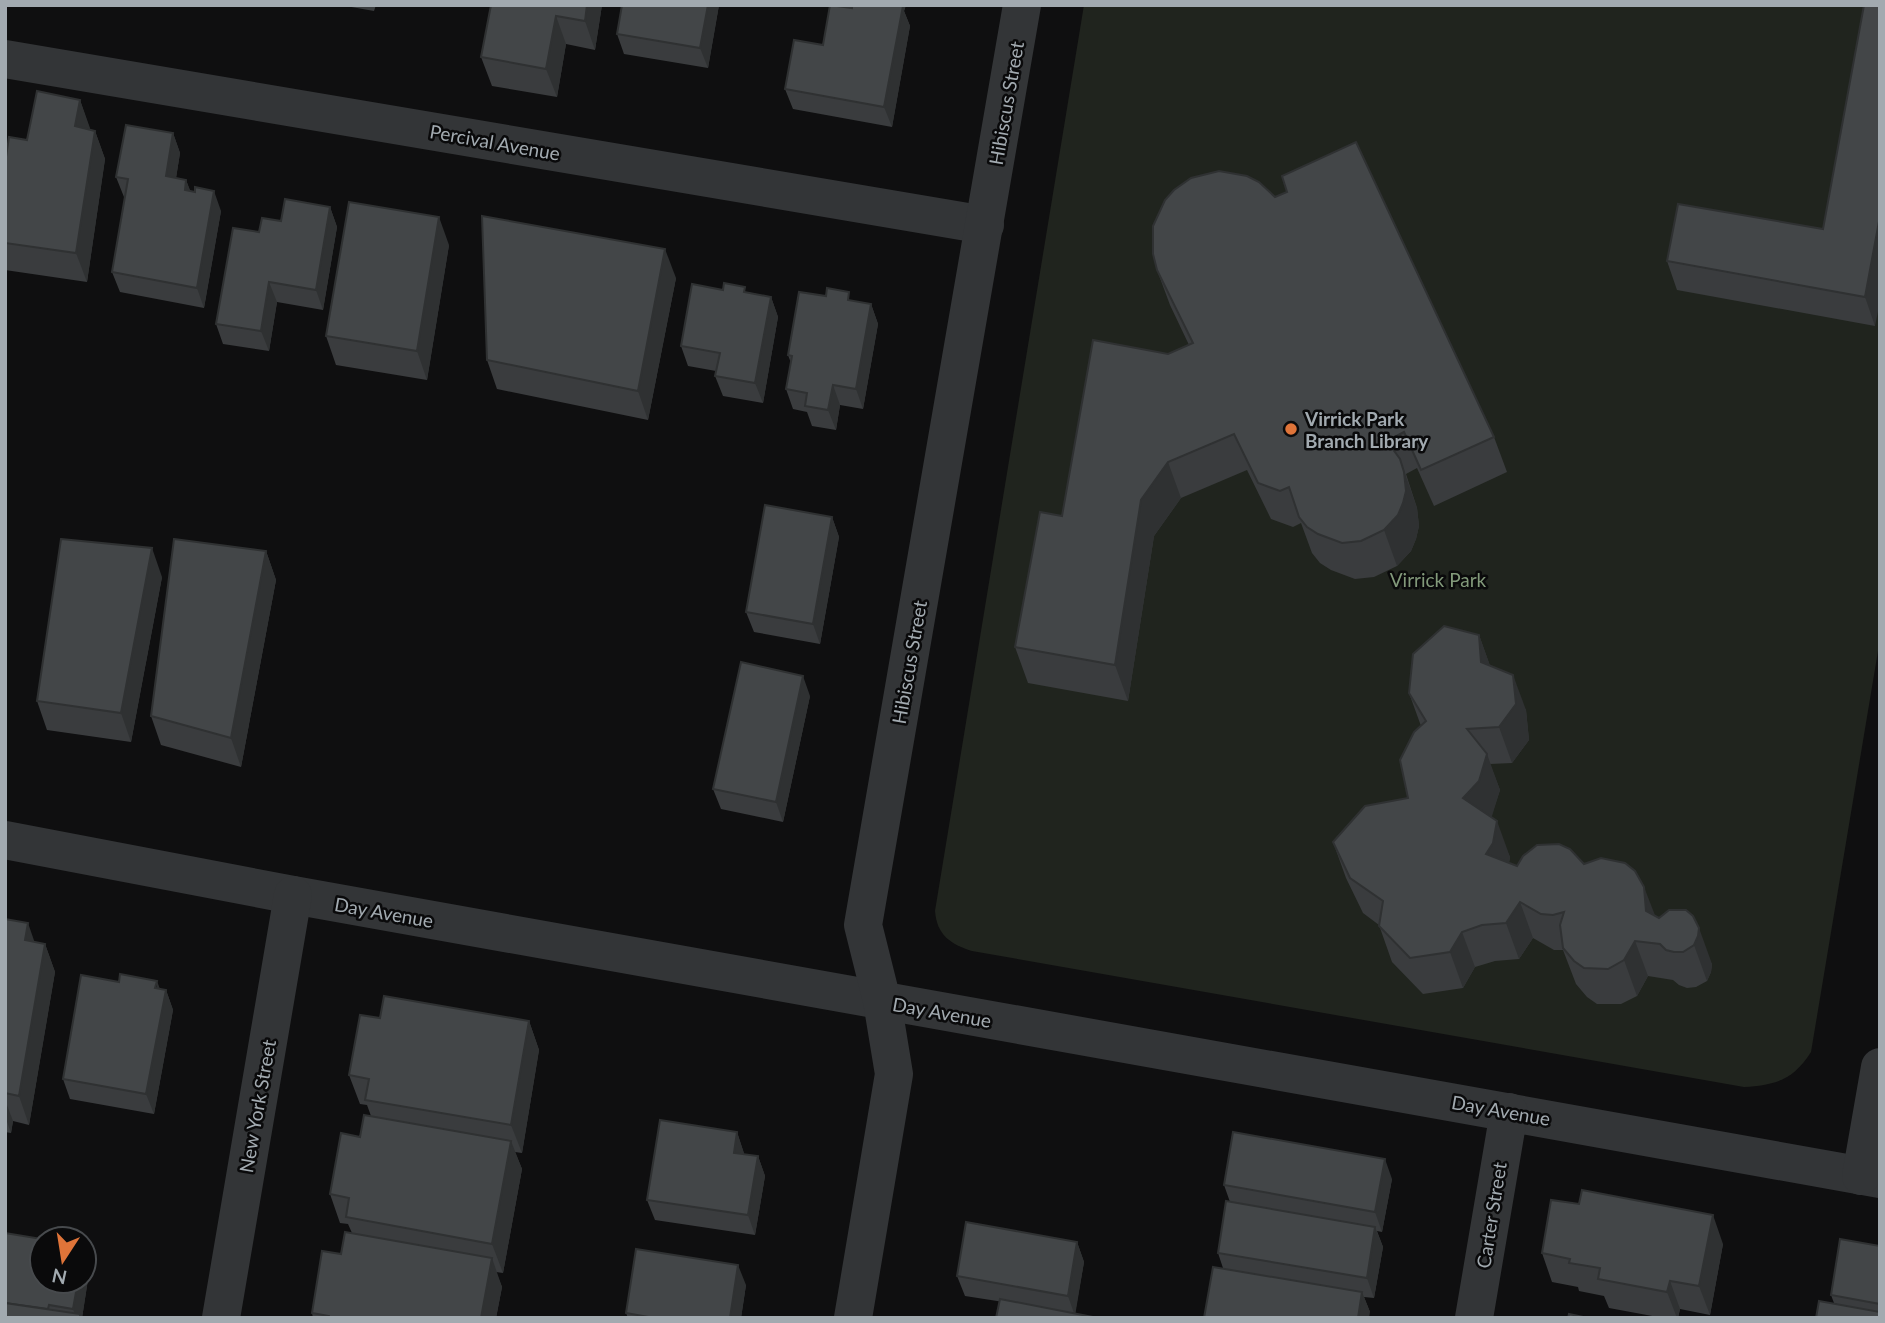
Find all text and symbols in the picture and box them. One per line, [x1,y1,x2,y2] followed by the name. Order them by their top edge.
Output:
[984,39,1028,167] street label: Hibiscus Street
[428,119,562,165] street label: Percival Avenue
[1304,407,1429,452] place label: Virrick Park Branch Library
[1283,421,1299,437] marker: Virrick Park Branch Library
[1390,568,1487,591] park label: Virrick Park
[887,598,931,726] street label: Hibiscus Street
[333,892,435,932] street label: Day Avenue
[891,992,993,1032] street label: Day Avenue
[234,1037,280,1174] street label: New York Street
[1450,1090,1552,1130] street label: Day Avenue
[1471,1160,1511,1270] street label: Carter Street
[28,1225,98,1295] north arrow
[50,1264,69,1290] text: N

